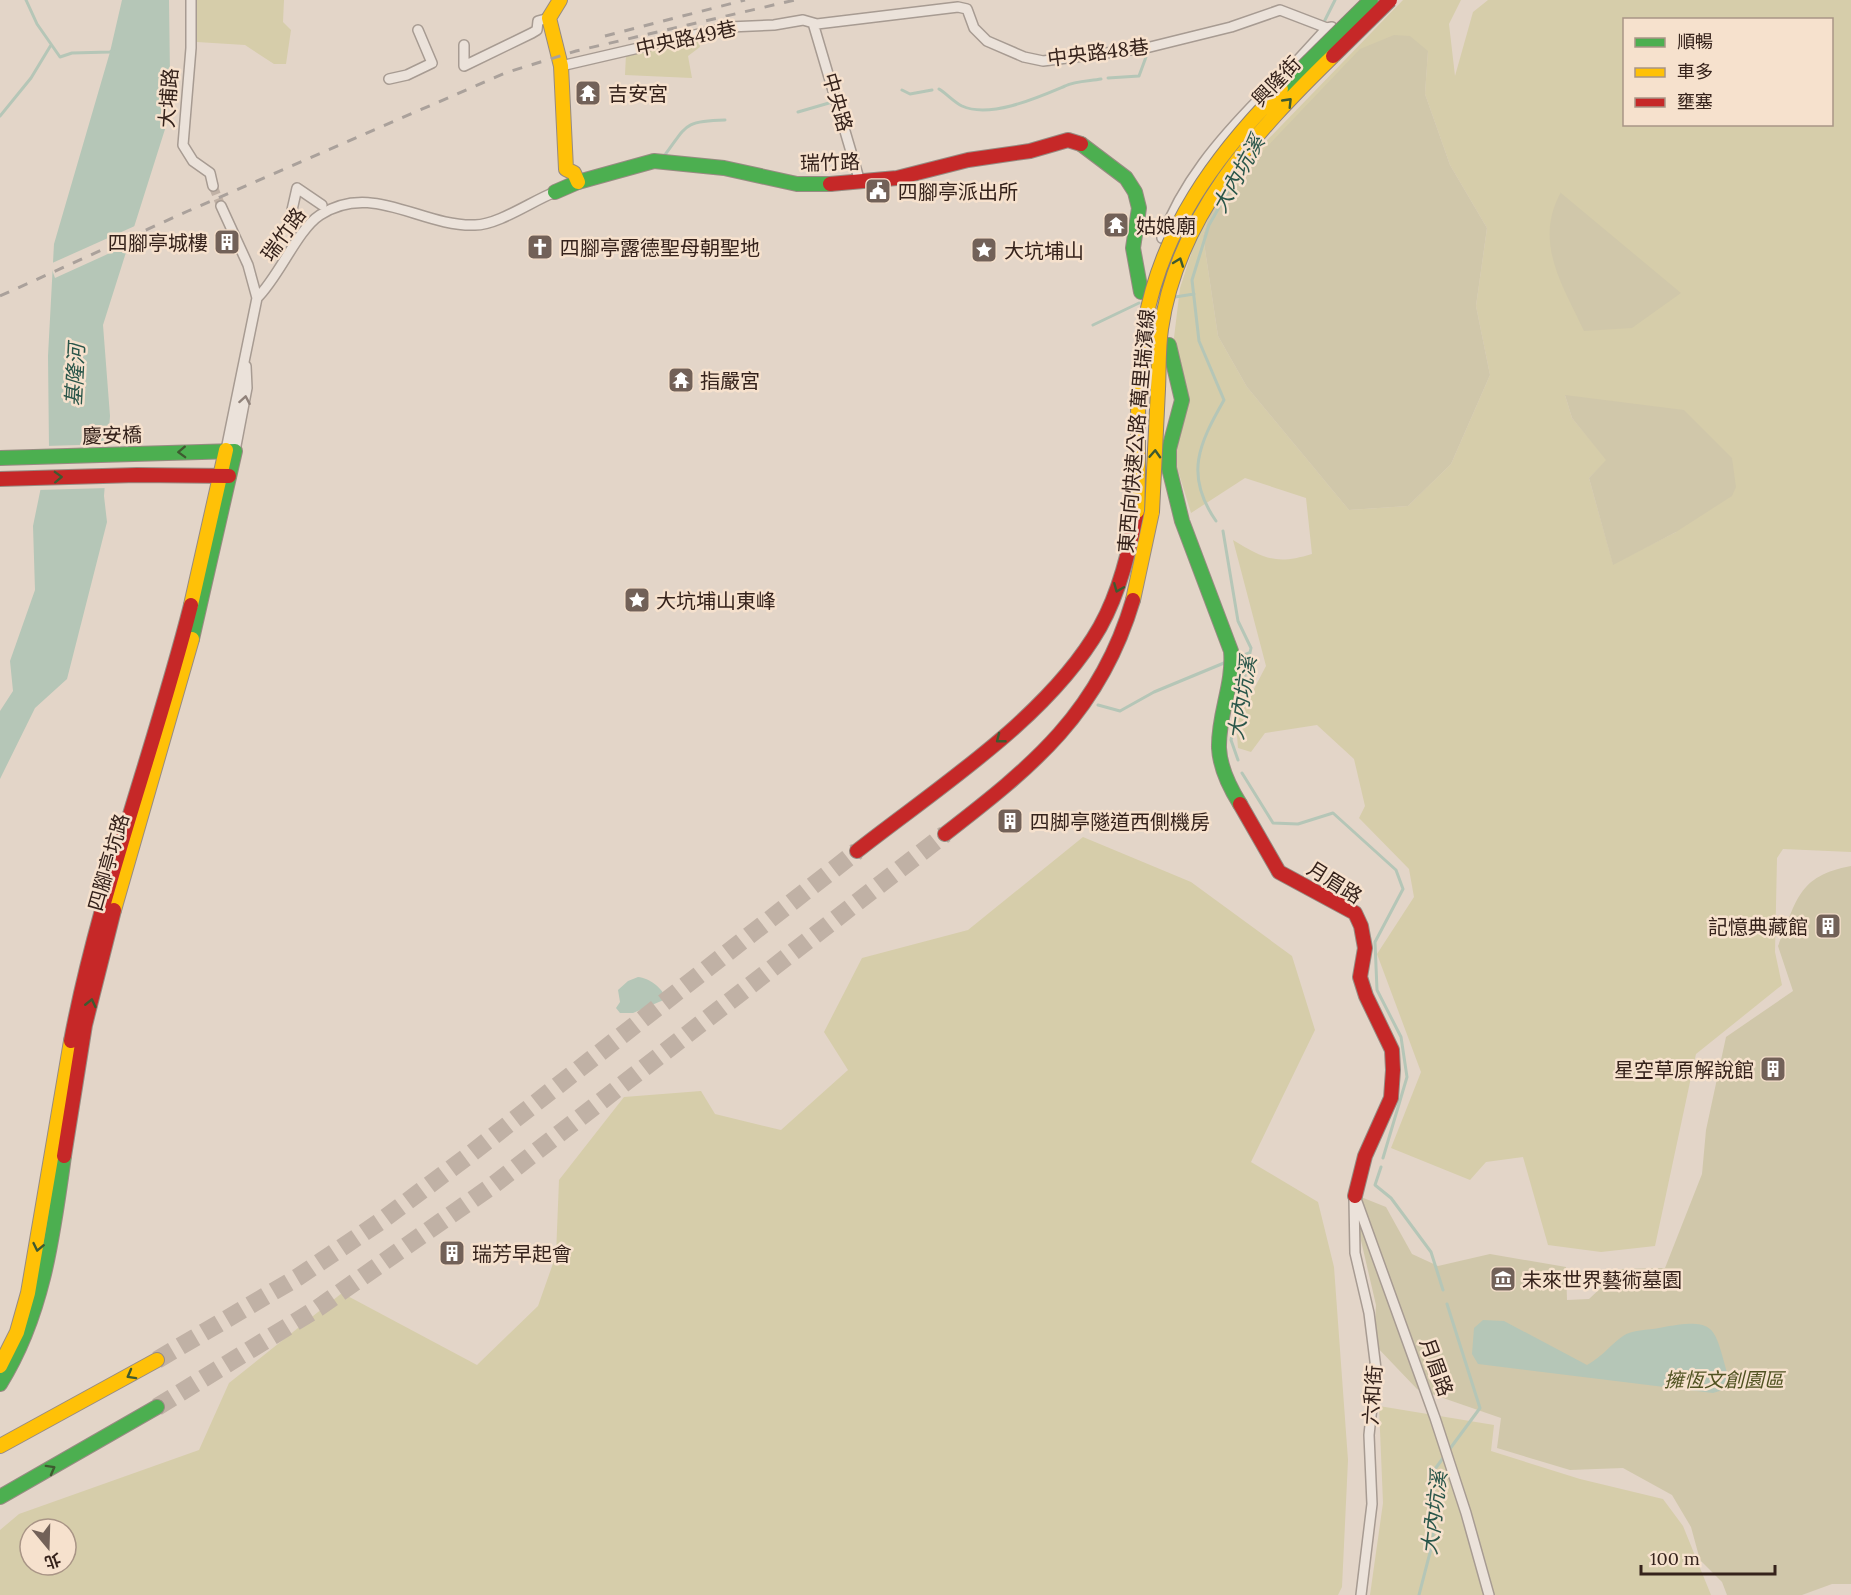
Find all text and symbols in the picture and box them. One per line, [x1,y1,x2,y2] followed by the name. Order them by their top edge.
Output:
[633,15,739,61] street label: 中央路49巷
[1623,18,1833,126] legend
[1677,30,1713,53] text: 順暢
[1046,33,1150,71] street label: 中央路48巷
[1246,51,1306,111] street label: 興隆街
[1677,60,1713,83] text: 車多
[153,67,183,129] street label: 大埔路
[818,70,858,134] street label: 中央路
[573,78,603,108] temple icon: 吉安宮
[608,81,668,106] place label: 吉安宮
[1677,90,1713,113] text: 壅塞
[1281,99,1292,109] one-way arrow
[1206,128,1272,217] water label: 大內坑溪
[800,148,860,176] street label: 瑞竹路
[863,176,893,206] public building icon: 四腳亭派出所
[898,179,1018,204] place label: 四腳亭派出所
[255,202,311,266] street label: 瑞竹路
[1101,210,1131,240] temple icon: 姑娘廟
[1136,213,1196,238] place label: 姑娘廟
[212,227,242,257] building icon: 四腳亭城樓
[108,230,208,255] place label: 四腳亭城樓
[525,232,555,262] church icon: 四腳亭露德聖母朝聖地
[560,235,760,260] place label: 四腳亭露德聖母朝聖地
[969,235,999,265] place icon: 大坑埔山
[1004,238,1084,263] place label: 大坑埔山
[1171,257,1184,267] one-way arrow
[1113,308,1159,554] street label: 東西向快速公路 萬里瑞濱線
[60,339,90,407] water label: 基隆河
[666,365,696,395] temple icon: 指嚴宮
[700,368,760,393] place label: 指嚴宮
[238,396,251,406] one-way arrow
[82,421,142,449] street label: 慶安橋
[177,446,186,458] one-way arrow
[1148,449,1161,458] one-way arrow
[54,471,63,484] one-way arrow
[1113,582,1125,593] one-way arrow
[622,585,652,615] place icon: 大坑埔山東峰
[656,588,776,613] place label: 大坑埔山東峰
[1222,651,1262,742] water label: 大內坑溪
[996,732,1007,743] one-way arrow
[995,806,1025,836] building icon: 四脚亭隧道西側機房
[1030,809,1210,834] place label: 四脚亭隧道西側機房
[82,810,134,914] street label: 四腳亭坑路
[1303,856,1367,908] street label: 月眉路
[1813,911,1843,941] building icon: 記憶典藏館
[1708,914,1808,939] place label: 記憶典藏館
[83,998,96,1008] one-way arrow
[1758,1054,1788,1084] building icon: 星空草原解說館
[1614,1057,1754,1082] place label: 星空草原解說館
[437,1238,467,1268] building icon: 瑞芳早起會
[472,1241,572,1266] place label: 瑞芳早起會
[32,1242,45,1252] one-way arrow
[1488,1264,1518,1294] museum icon: 未來世界藝術墓園
[1522,1267,1682,1292] place label: 未來世界藝術墓園
[1415,1335,1459,1399] street label: 月眉路
[1357,1364,1387,1426] street label: 六和街
[1664,1367,1787,1392] park label: 擁恆文創園區
[127,1368,137,1379] one-way arrow
[45,1465,55,1476] one-way arrow
[1415,1467,1453,1556] water label: 大內坑溪
[18,1517,78,1577] north arrow
[1641,1538,1774,1576] scale bar
[1650,1547,1700,1570] text: 100 m
[42,1549,64,1573] text: 北

